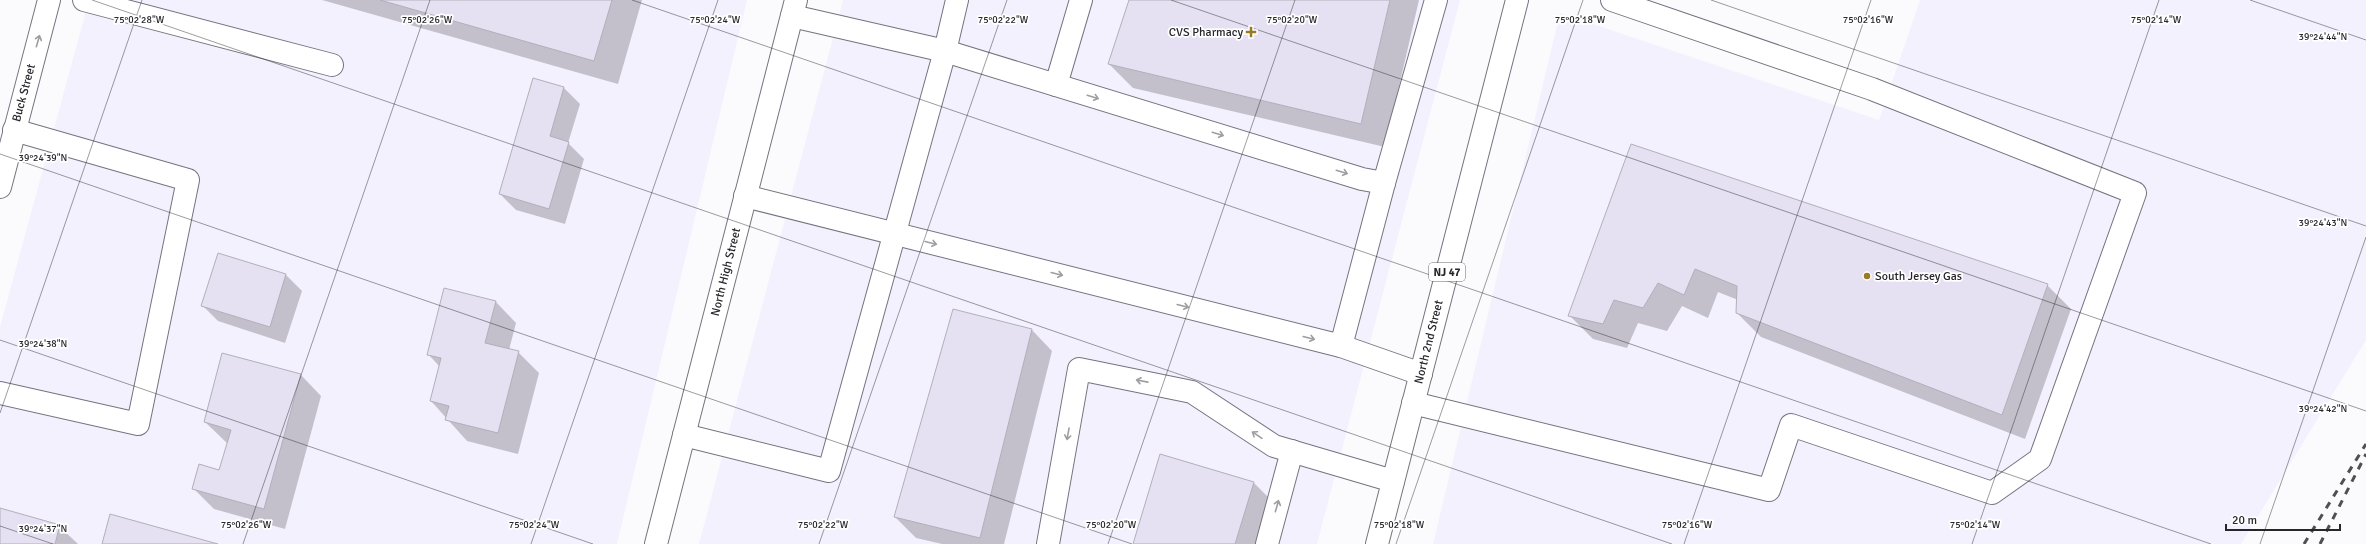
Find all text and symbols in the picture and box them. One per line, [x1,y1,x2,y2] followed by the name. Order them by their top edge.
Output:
[114,14,165,26] text: 75°02'28"W
[402,14,453,26] text: 75°02'26"W
[690,14,741,26] text: 75°02'24"W
[978,14,1029,26] text: 75°02'22"W
[1267,14,1318,26] text: 75°02'20"W
[1555,14,1606,26] text: 75°02'18"W
[1843,14,1894,26] text: 75°02'16"W
[2131,14,2182,26] text: 75°02'14"W
[1169,25,1243,40] place label: CVS Pharmacy
[1246,27,1256,37] marker: CVS Pharmacy
[2299,31,2347,43] text: 39°24'44"N
[35,34,42,47] one-way arrow
[9,62,39,124] street label: Buck Street
[1087,94,1100,101] one-way arrow
[1211,131,1223,139] one-way arrow
[19,152,67,164] text: 39°24'39"N
[1335,169,1348,176] one-way arrow
[2299,217,2347,229] text: 39°24'43"N
[708,226,744,318] street label: North High Street
[924,239,937,247] one-way arrow
[1429,263,1465,281] road number: NJ 47
[1875,269,1962,284] place label: South Jersey Gas
[1051,271,1064,279] one-way arrow
[1862,271,1872,281] marker: South Jersey Gas
[1411,299,1447,385] street label: North 2nd Street
[1177,303,1190,310] one-way arrow
[1303,335,1316,342] one-way arrow
[19,338,67,350] text: 39°24'38"N
[1135,377,1148,385] one-way arrow
[2299,403,2347,415] text: 39°24'42"N
[1063,427,1071,440] one-way arrow
[1252,431,1263,439] one-way arrow
[1274,500,1281,513] one-way arrow
[2226,506,2340,532] scale bar
[2232,513,2257,528] text: 20 m
[221,519,272,531] text: 75°02'26"W
[509,519,560,531] text: 75°02'24"W
[798,519,849,531] text: 75°02'22"W
[1086,519,1137,531] text: 75°02'20"W
[1374,519,1425,531] text: 75°02'18"W
[1662,519,1713,531] text: 75°02'16"W
[1950,519,2001,531] text: 75°02'14"W
[19,523,67,535] text: 39°24'37"N

